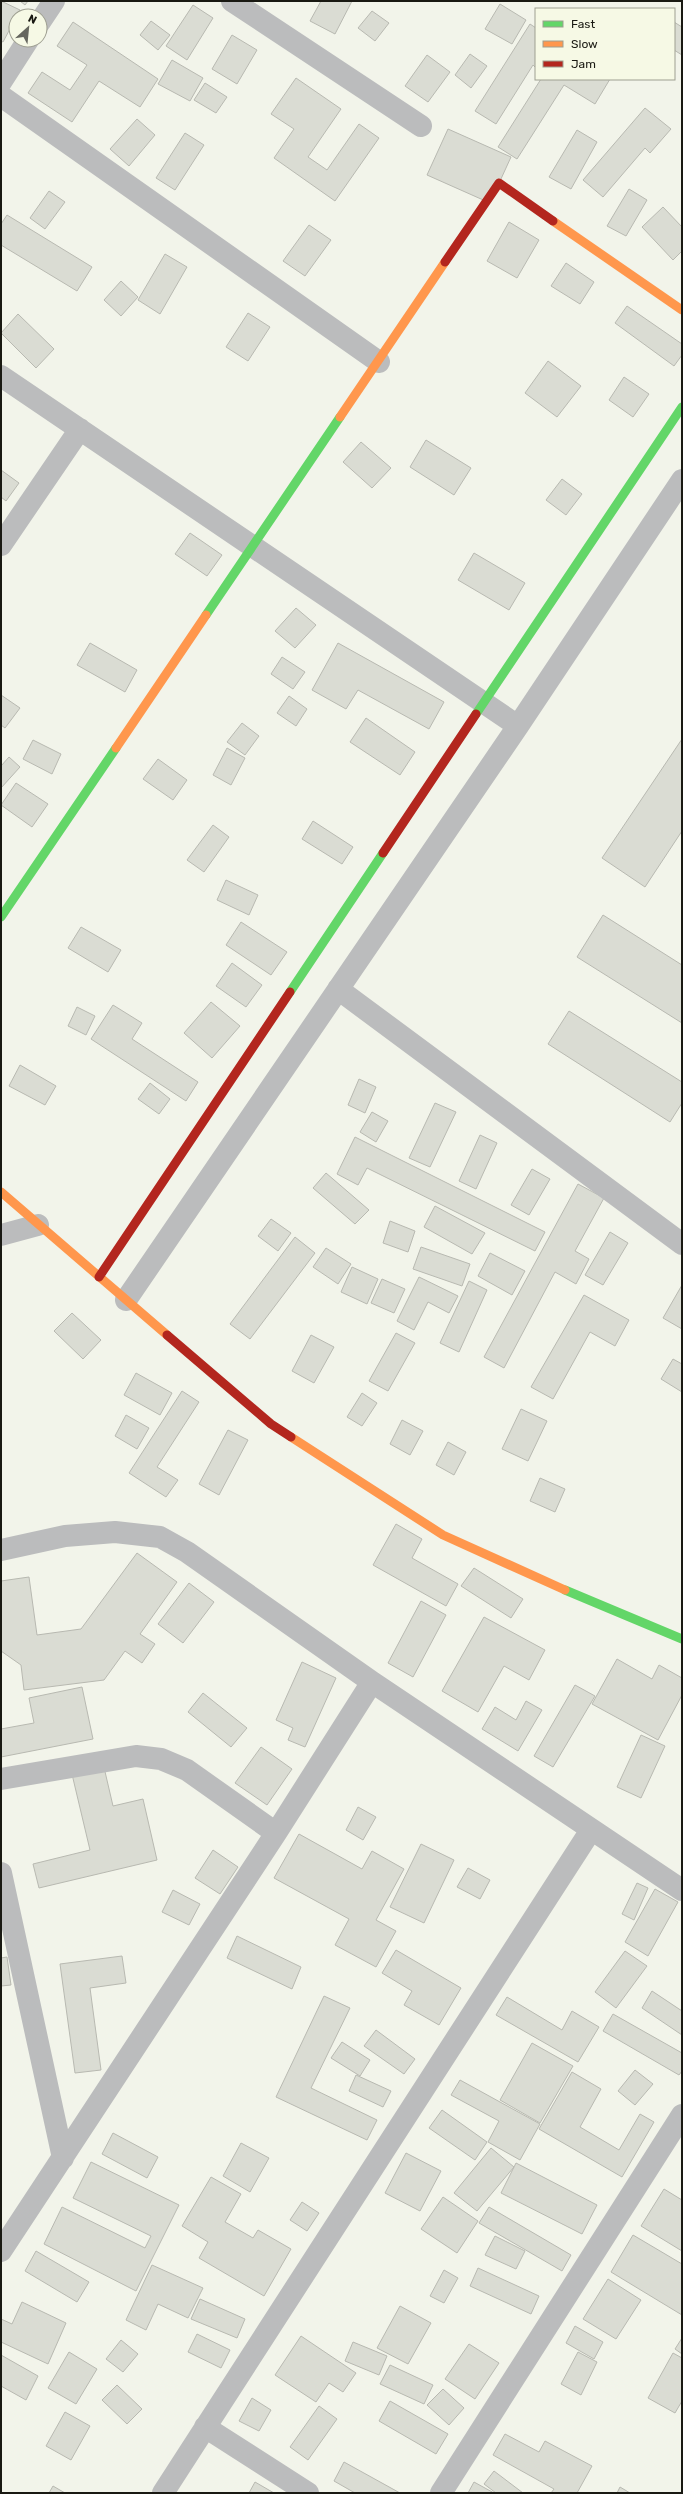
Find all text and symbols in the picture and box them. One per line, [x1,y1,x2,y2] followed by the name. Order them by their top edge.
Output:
[8,8,48,48] north arrow
[535,8,675,80] legend
[26,12,39,27] text: N
[571,17,595,31] text: Fast
[571,37,598,51] text: Slow
[571,57,596,71] text: Jam

